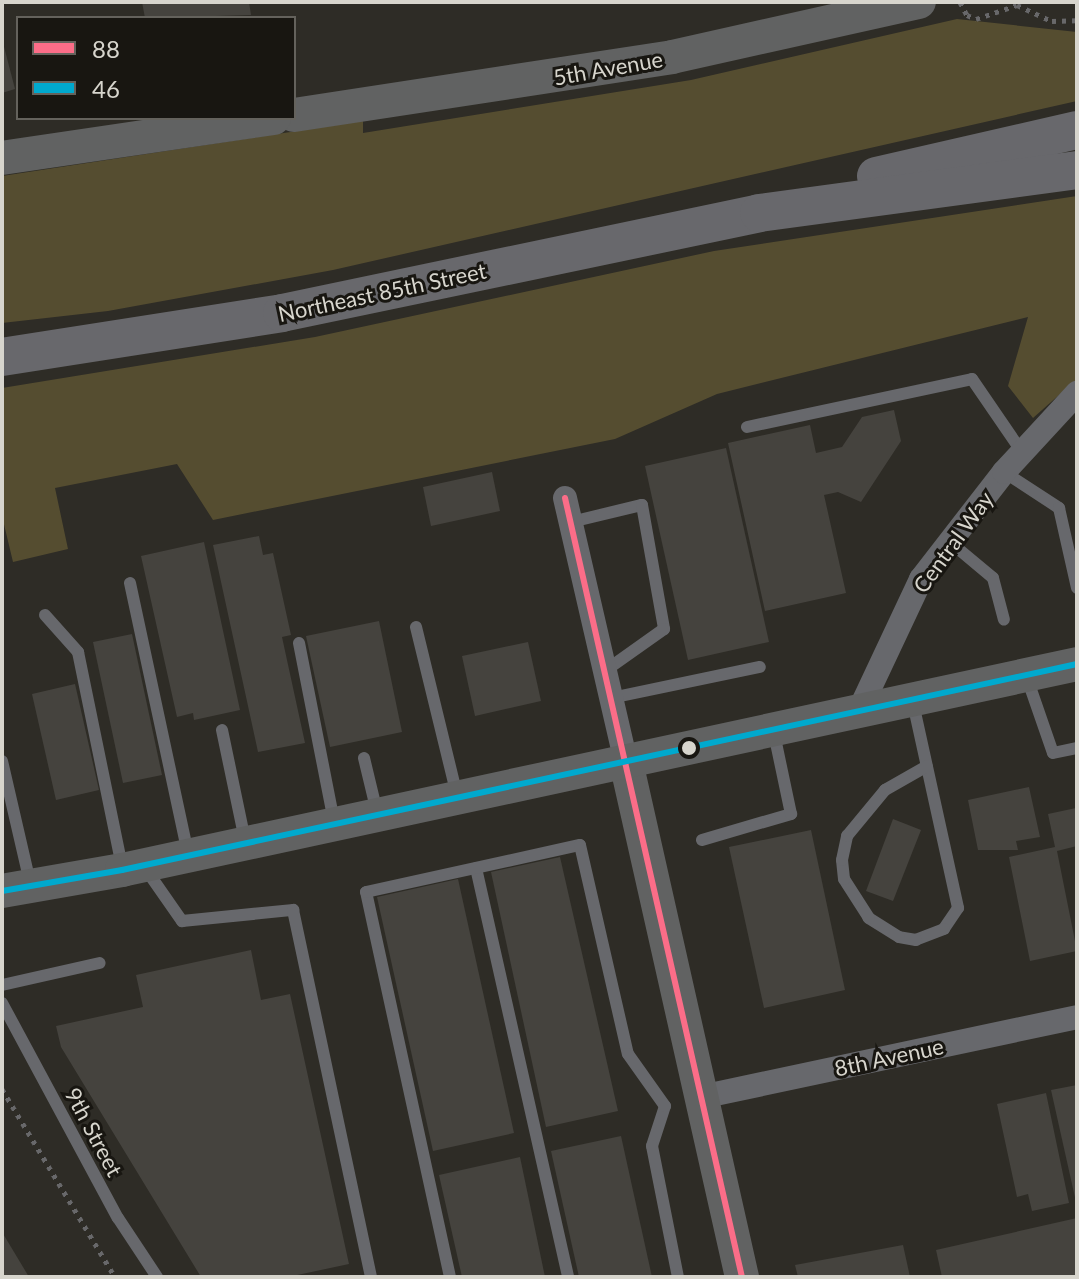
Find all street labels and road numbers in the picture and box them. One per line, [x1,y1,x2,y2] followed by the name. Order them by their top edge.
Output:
[551,45,665,91] street label: 5th Avenue
[276,257,488,327] street label: Northeast 85th Street
[907,486,999,598] street label: Central Way
[832,1033,946,1081] street label: 8th Avenue
[60,1083,128,1181] street label: 9th Street

